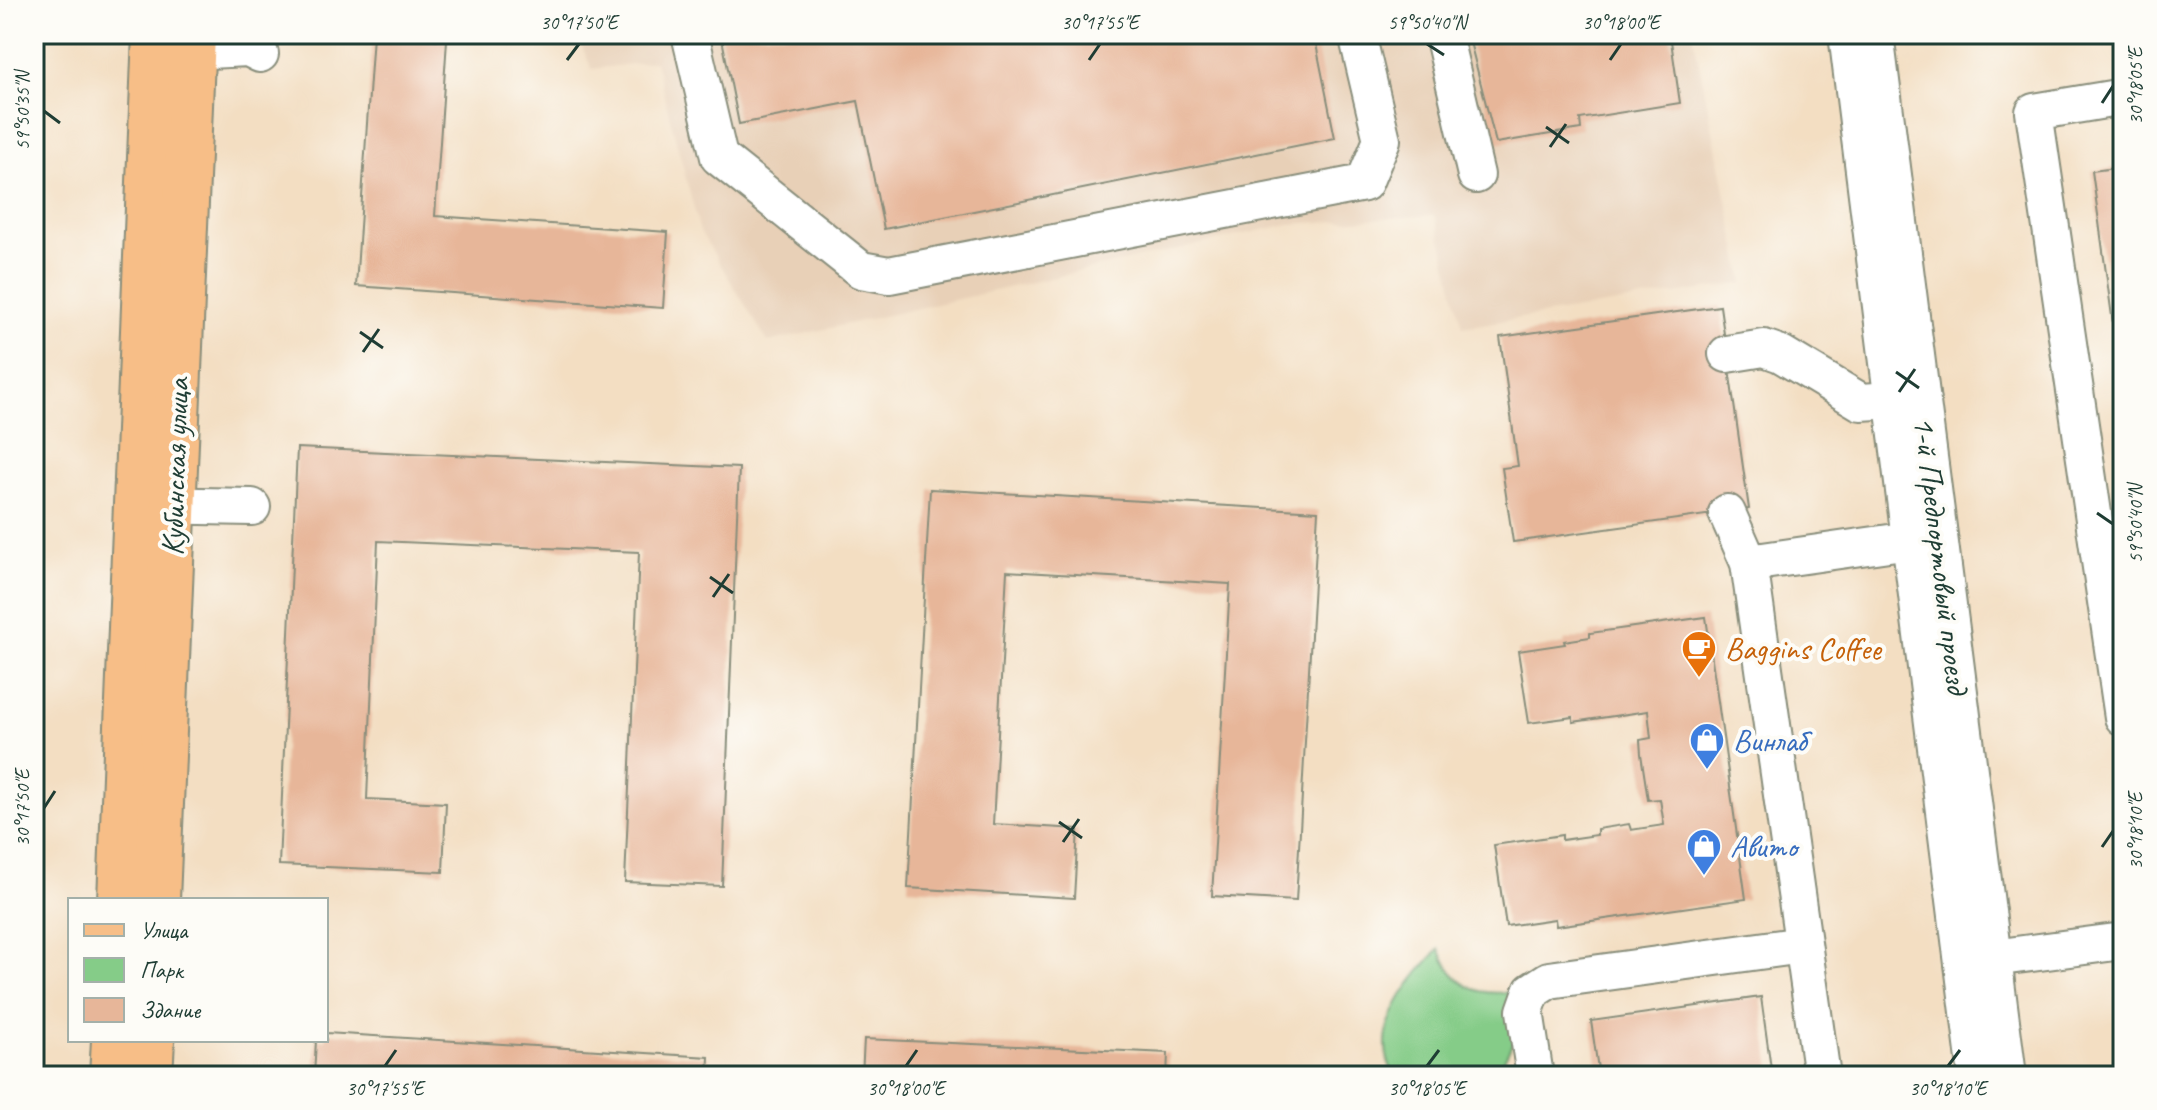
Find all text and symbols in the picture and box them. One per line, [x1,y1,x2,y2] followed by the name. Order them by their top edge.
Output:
[540,10,620,35] text: 30°17'50"E
[1061,10,1141,35] text: 30°17'55"E
[1388,10,1469,35] text: 59°50'40"N
[1582,10,1662,35] text: 30°18'00"E
[2123,45,2148,125] text: 30°18'05"E
[10,69,35,150] text: 59°50'35"N
[151,376,199,556] street label: Кубинская улица
[1904,414,1979,698] street label: 1-й Предпортовый проезд
[2123,482,2148,563] text: 59°50'40"N
[1725,628,1883,669] place label: Baggins Coffee
[1680,629,1718,679] cafe icon: Baggins Coffee
[1733,720,1813,761] place label: Винлаб
[1688,721,1726,771] shop icon: Винлаб
[10,767,35,847] text: 30°17'50"E
[2123,790,2148,870] text: 30°18'10"E
[1730,826,1801,867] place label: Авито
[1685,827,1723,877] shop icon: Авито
[68,898,328,1042] legend
[140,915,189,945] text: Улица
[140,955,185,985] text: Парк
[140,995,202,1025] text: Здание
[346,1076,426,1101] text: 30°17'55"E
[867,1076,947,1101] text: 30°18'00"E
[1388,1076,1468,1101] text: 30°18'05"E
[1909,1076,1989,1101] text: 30°18'10"E

